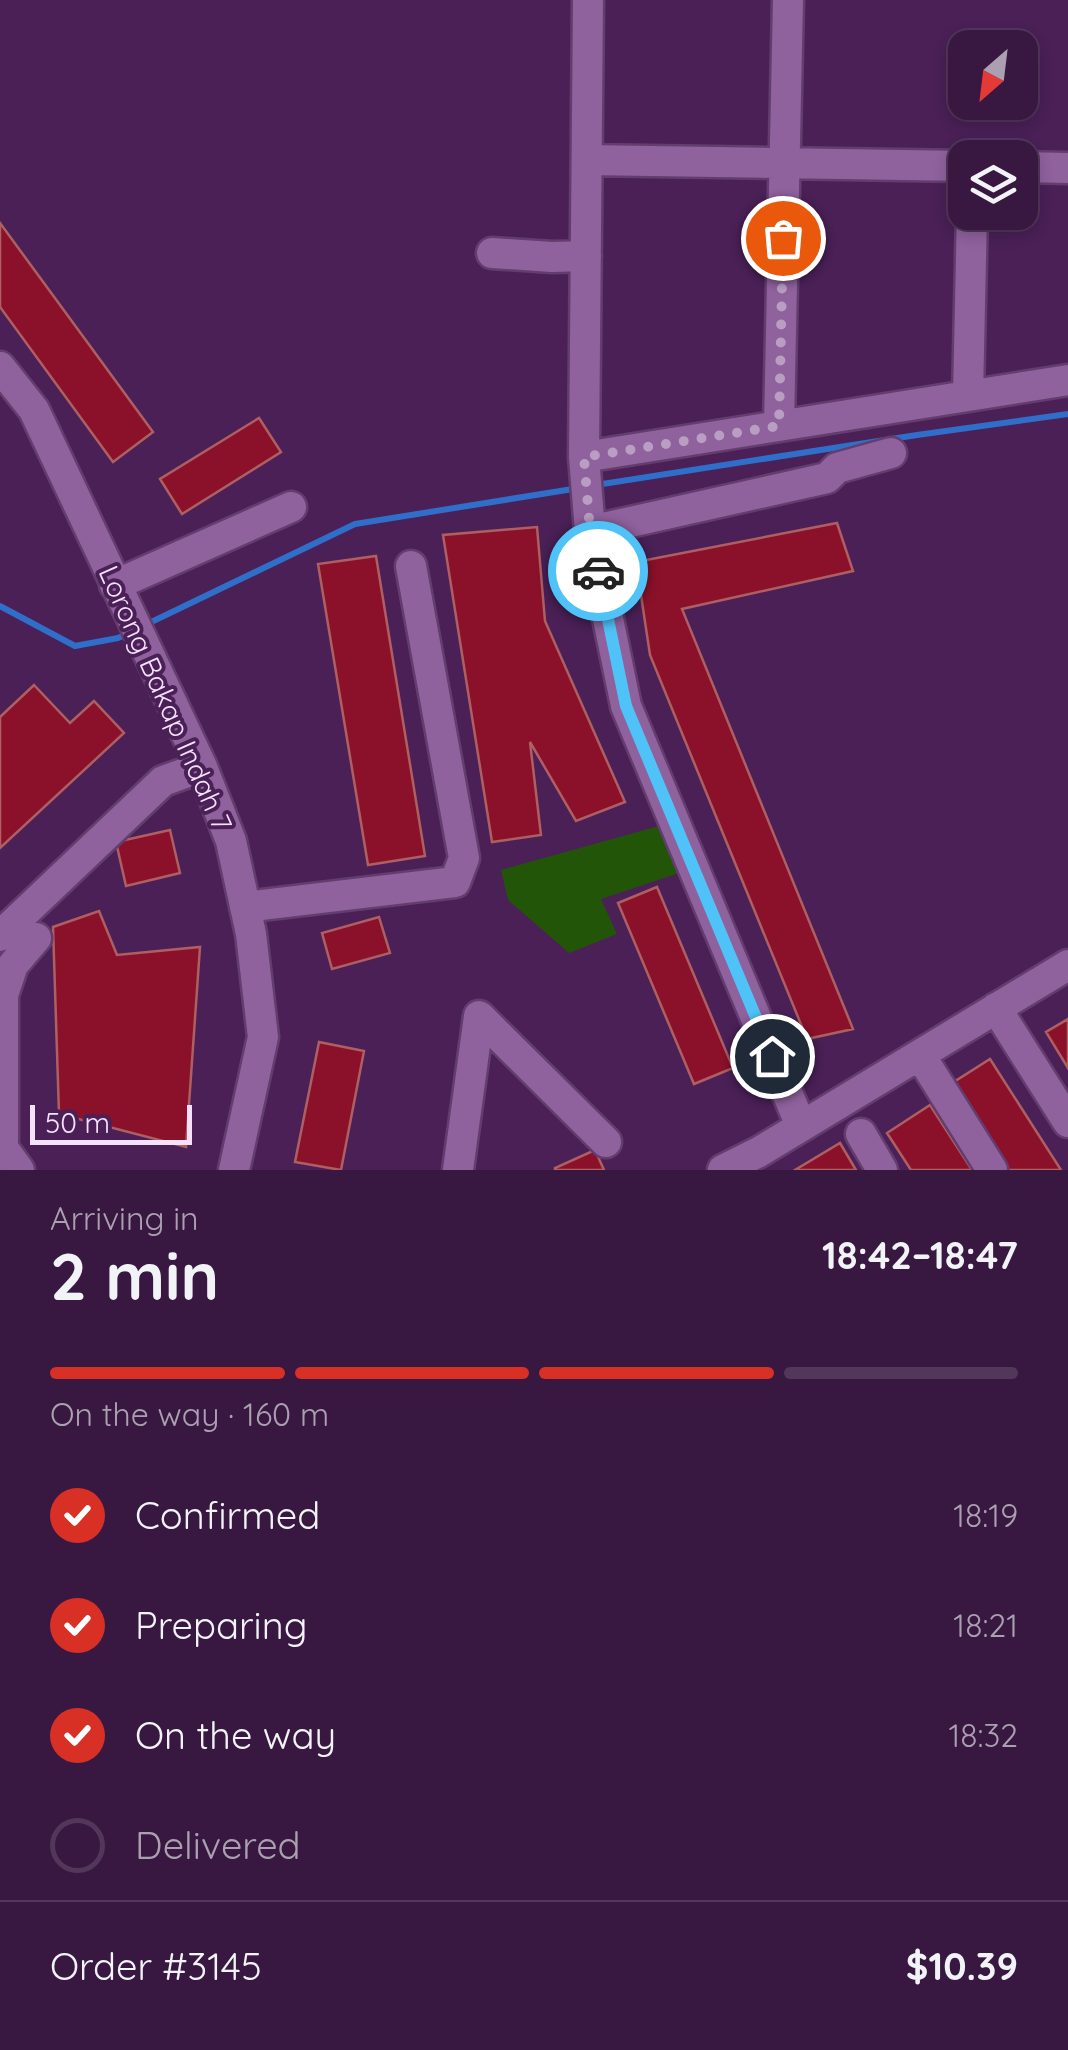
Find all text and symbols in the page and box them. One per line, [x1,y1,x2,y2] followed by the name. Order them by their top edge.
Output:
[948,30,1038,120] north arrow
[948,30,1038,230] map controls
[948,140,1038,230] button: layers
[741,196,826,281] pin
[756,211,811,266] icon: bag
[548,521,648,621] courier
[571,544,626,599] icon: car
[92,560,240,836] street label: Lorong Bakap Indah 7
[730,1014,815,1099] pin
[745,1029,800,1084] icon: home
[30,1100,192,1144] scale bar
[45,1105,110,1140] text: 50 m
[50,1198,199,1238] text: Arriving in
[822,1231,1018,1279] text: 18:42–18:47
[50,1235,219,1316] text: 2 min
[50,1394,329,1434] text: On the way · 160 m
[50,1488,105,1543] icon: check
[135,1491,320,1539] text: Confirmed
[953,1495,1018,1535] text: 18:19
[50,1598,105,1653] icon: check
[135,1601,307,1649] text: Preparing
[953,1605,1018,1645] text: 18:21
[50,1708,105,1763] icon: check
[135,1711,336,1759] text: On the way
[948,1715,1018,1755] text: 18:32
[135,1821,301,1869] text: Delivered
[50,1942,262,1990] text: Order #3145
[906,1942,1018,1990] text: $10.39

